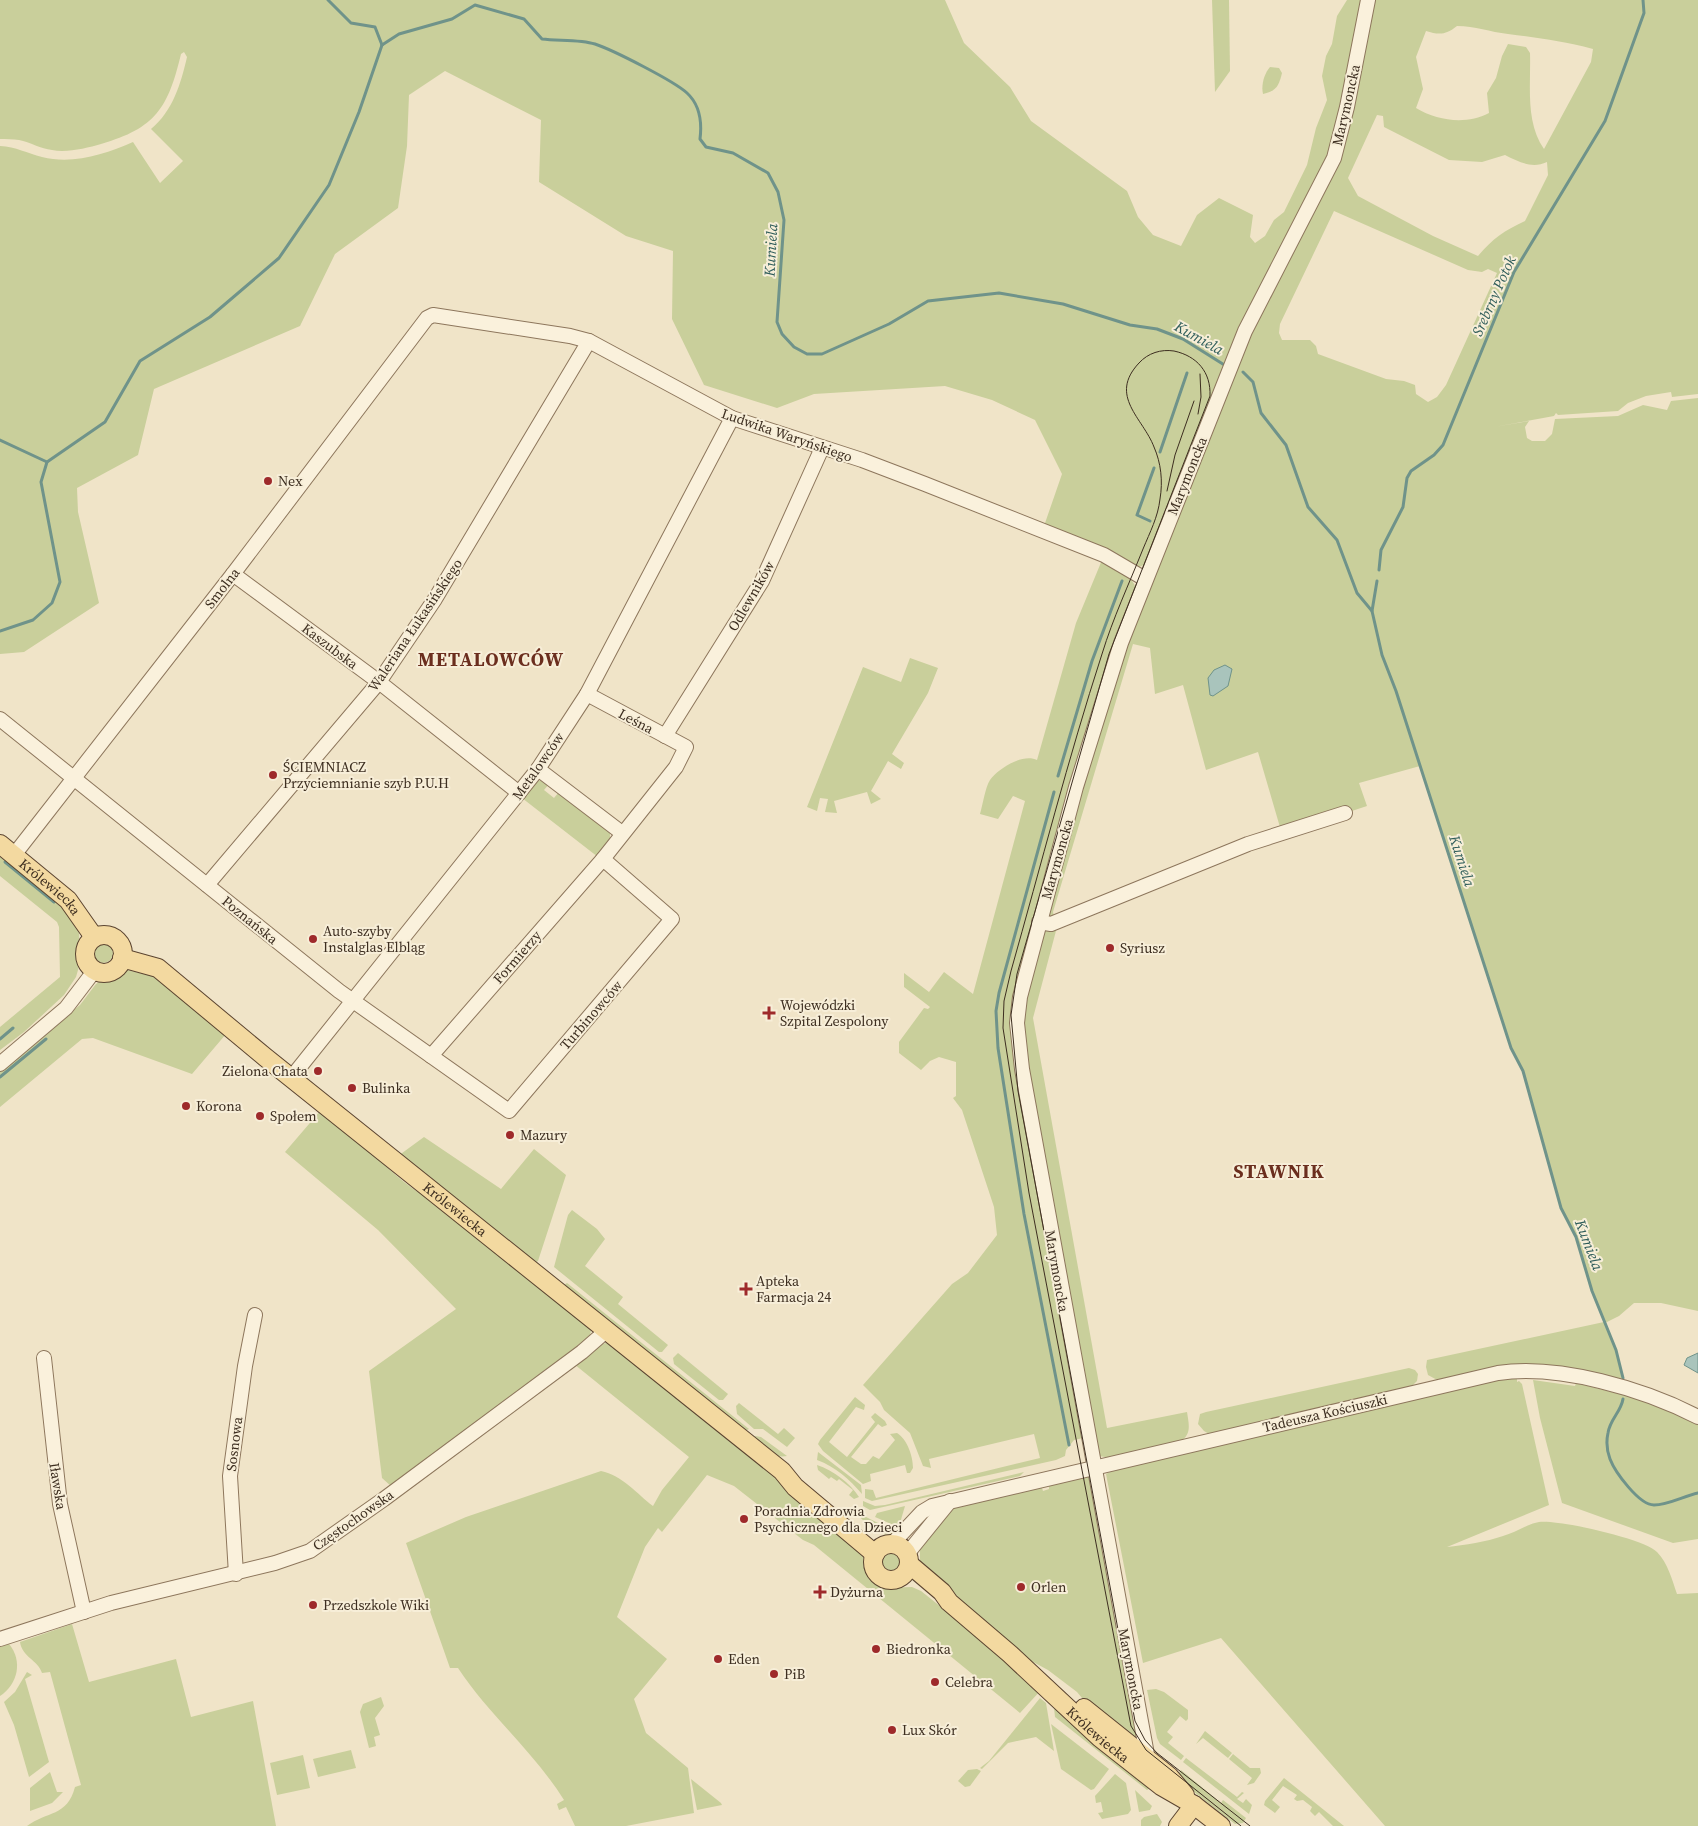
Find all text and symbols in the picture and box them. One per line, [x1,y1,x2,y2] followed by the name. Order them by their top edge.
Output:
[1327,62,1365,148] street label: Marymoncka
[759,223,782,278] water label: Kumiela
[1466,251,1521,339] water label: Srebrny Potok
[1170,315,1228,360] water label: Kumiela
[719,403,855,467] street label: Ludwika Waryńskiego
[1162,433,1212,518] street label: Marymoncka
[278,471,303,491] place label: Nex
[262,475,274,487] marker: Nex
[363,554,467,695] street label: Waleriana Łukasińskiego
[723,557,779,635] street label: Odlewników
[200,563,245,613] street label: Smolna
[298,618,363,674] street label: Kaszubska
[418,646,564,672] district label: METALOWCÓW
[615,703,658,739] street label: Leśna
[507,728,569,804] street label: Metalowców
[283,757,449,793] place label: ŚCIEMNIACZ Przyciemnianie szyb P.U.H
[267,769,279,781] marker: ŚCIEMNIACZ Przyciemnianie szyb P.U.H
[1036,816,1078,902] street label: Marymoncka
[1444,831,1481,889] water label: Kumiela
[15,854,86,920] street label: Królewiecka
[218,891,283,949] street label: Poznańska
[323,921,425,957] place label: Auto-szyby Instalglas Elbląg
[488,925,546,988] street label: Formierzy
[307,933,319,945] marker: Auto-szyby Instalglas Elbląg
[1120,938,1165,958] place label: Syriusz
[1104,942,1116,954] marker: Syriusz
[555,976,627,1054] street label: Turbinowców
[780,995,889,1031] place label: Wojewódzki Szpital Zespolony
[762,1006,776,1020] marker: Wojewódzki Szpital Zespolony
[222,1061,309,1081] place label: Zielona Chata
[312,1065,324,1077] marker: Zielona Chata
[362,1078,411,1098] place label: Bulinka
[346,1082,358,1094] marker: Bulinka
[196,1096,243,1116] place label: Korona
[180,1100,192,1112] marker: Korona
[270,1106,317,1126] place label: Społem
[254,1110,266,1122] marker: Społem
[520,1125,568,1145] place label: Mazury
[504,1129,516,1141] marker: Mazury
[1233,1158,1325,1184] district label: STAWNIK
[419,1177,492,1242] street label: Królewiecka
[1570,1215,1609,1273] water label: Kumiela
[1040,1228,1074,1314] street label: Marymoncka
[756,1271,831,1307] place label: Apteka Farmacja 24
[740,1283,752,1295] marker: Apteka Farmacja 24
[1261,1389,1389,1437] street label: Tadeusza Kościuszki
[221,1415,247,1472] street label: Sosnowa
[44,1461,72,1512] street label: Iławska
[308,1484,398,1555] street label: Częstochowska
[754,1501,902,1537] place label: Poradnia Zdrowia Psychicznego dla Dzieci
[738,1513,750,1525] marker: Poradnia Zdrowia Psychicznego dla Dzieci
[1031,1577,1067,1597] place label: Orlen
[1015,1581,1027,1593] marker: Orlen
[830,1582,884,1602] place label: Dyżurna
[814,1586,826,1598] marker: Dyżurna
[323,1595,429,1615] place label: Przedszkole Wiki
[307,1599,319,1611] marker: Przedszkole Wiki
[1113,1626,1149,1712] street label: Marymoncka
[886,1639,952,1659] place label: Biedronka
[870,1643,882,1655] marker: Biedronka
[728,1649,761,1669] place label: Eden
[712,1653,724,1665] marker: Eden
[784,1664,806,1684] place label: PiB
[768,1668,780,1680] marker: PiB
[945,1672,994,1692] place label: Celebra
[929,1676,941,1688] marker: Celebra
[1062,1702,1134,1768] street label: Królewiecka
[902,1720,957,1740] place label: Lux Skór
[886,1724,898,1736] marker: Lux Skór

